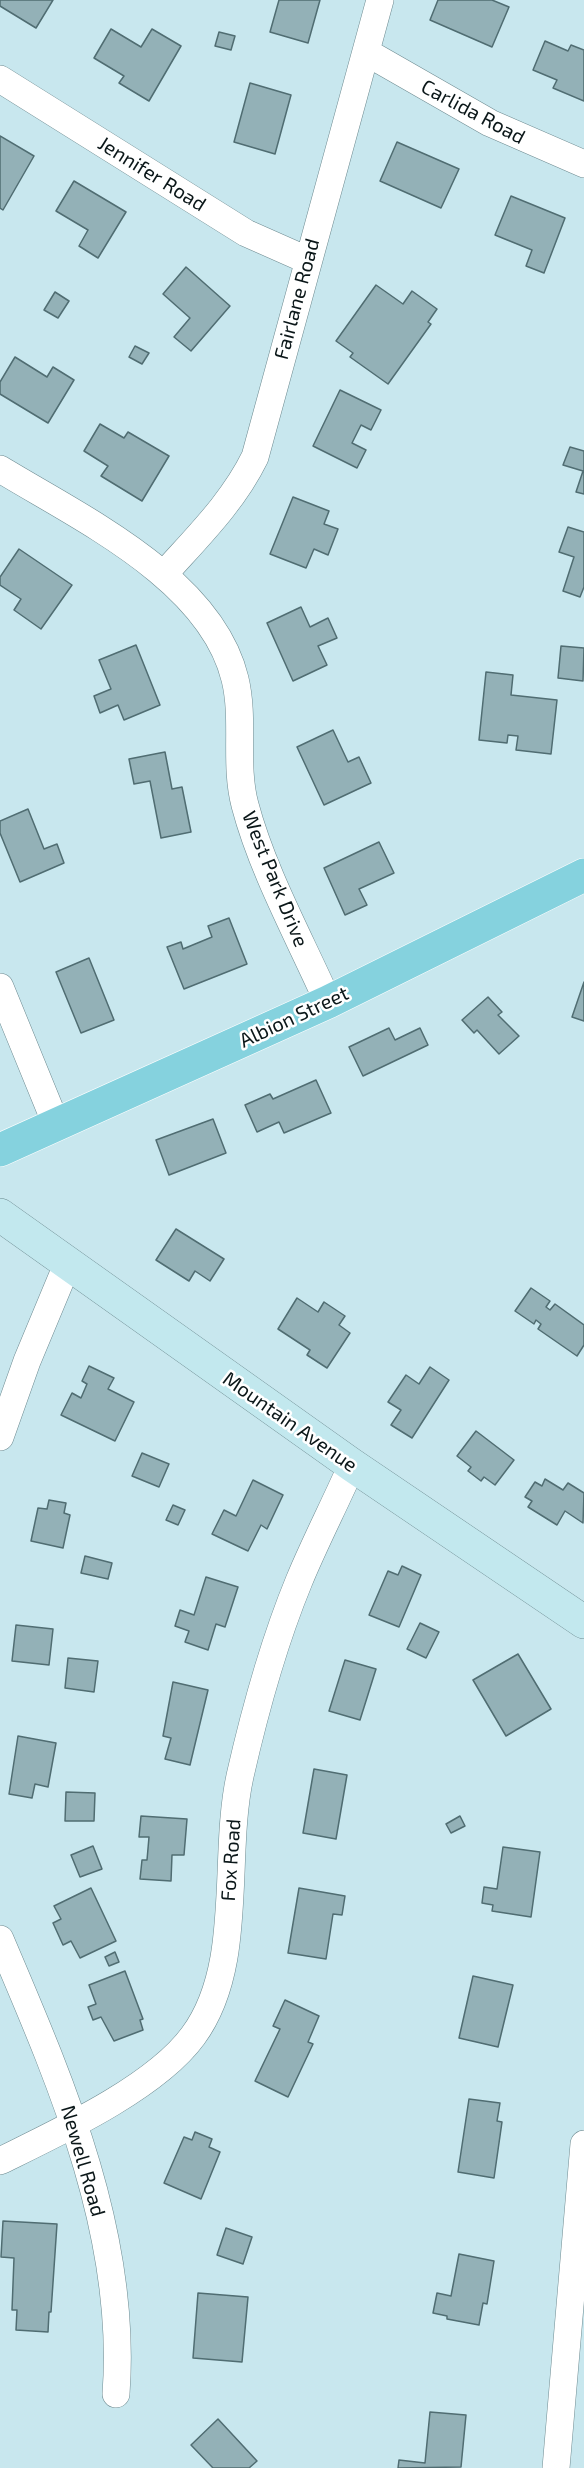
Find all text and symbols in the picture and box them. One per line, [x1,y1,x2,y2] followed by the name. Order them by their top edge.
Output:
[417,75,529,149] street label: Carlida Road
[94,131,210,217] street label: Jennifer Road
[269,236,325,362] street label: Fairlane Road
[237,808,313,950] street label: West Park Drive
[236,981,352,1053] street label: Albion Street
[218,1367,362,1477] street label: Mountain Avenue
[216,1818,246,1902] street label: Fox Road
[56,2103,110,2219] street label: Newell Road

